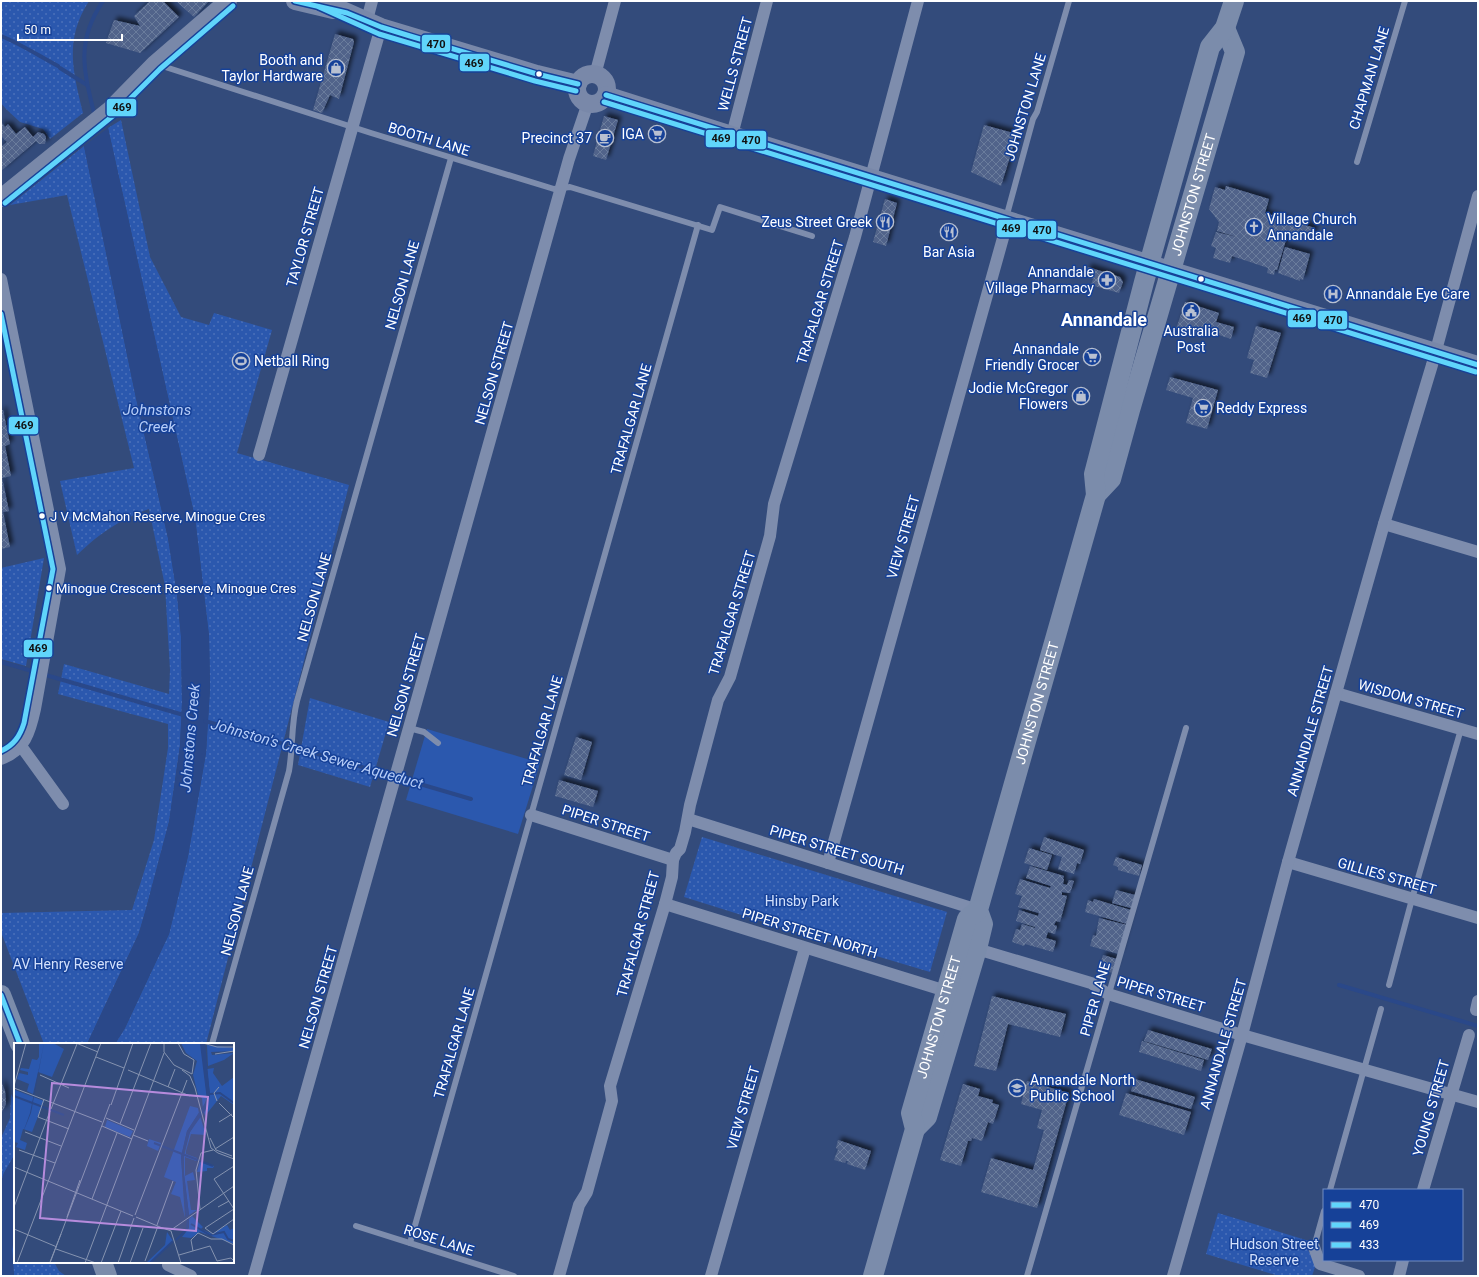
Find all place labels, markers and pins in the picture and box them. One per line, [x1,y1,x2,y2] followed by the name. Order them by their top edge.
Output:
[221,52,323,84] place label: Booth and Taylor Hardware
[326,58,346,78] shop icon: Booth and Taylor Hardware
[534,69,544,79] unlabelled marker
[647,124,667,144] supermarket icon: IGA
[622,126,644,142] place label: IGA
[595,128,615,148] cafe icon: Precinct 37
[522,130,592,146] place label: Precinct 37
[1267,211,1357,243] place label: Village Church Annandale
[875,212,895,232] restaurant icon: Zeus Street Greek
[761,214,873,230] place label: Zeus Street Greek
[1244,217,1264,237] church icon: Village Church Annandale
[939,222,959,242] restaurant icon: Bar Asia
[923,244,975,260] place label: Bar Asia
[986,264,1094,296] place label: Annandale Village Pharmacy
[1097,270,1117,290] pharmacy icon: Annandale Village Pharmacy
[1196,274,1206,284] unlabelled marker
[1323,284,1343,304] hospital icon: Annandale Eye Care
[1346,286,1470,302] place label: Annandale Eye Care
[1181,301,1201,321] public building icon: Australia Post
[1163,323,1219,355] place label: Australia Post
[985,341,1079,373] place label: Annandale Friendly Grocer
[1082,347,1102,367] supermarket icon: Annandale Friendly Grocer
[231,351,251,371] sports icon: Netball Ring
[254,353,329,369] place label: Netball Ring
[968,380,1068,412] place label: Jodie McGregor Flowers
[1071,386,1091,406] shop icon: Jodie McGregor Flowers
[1193,398,1213,418] supermarket icon: Reddy Express
[1216,400,1307,416] place label: Reddy Express
[50,509,266,524] place label: J V McMahon Reserve, Minogue Cres
[37,511,47,521] marker: J V McMahon Reserve, Minogue Cres
[56,581,297,596] place label: Minogue Crescent Reserve, Minogue Cres
[44,583,54,593] marker: Minogue Crescent Reserve, Minogue Cres
[1030,1072,1135,1104] place label: Annandale North Public School
[1007,1078,1027,1098] school or university icon: Annandale North Public School

